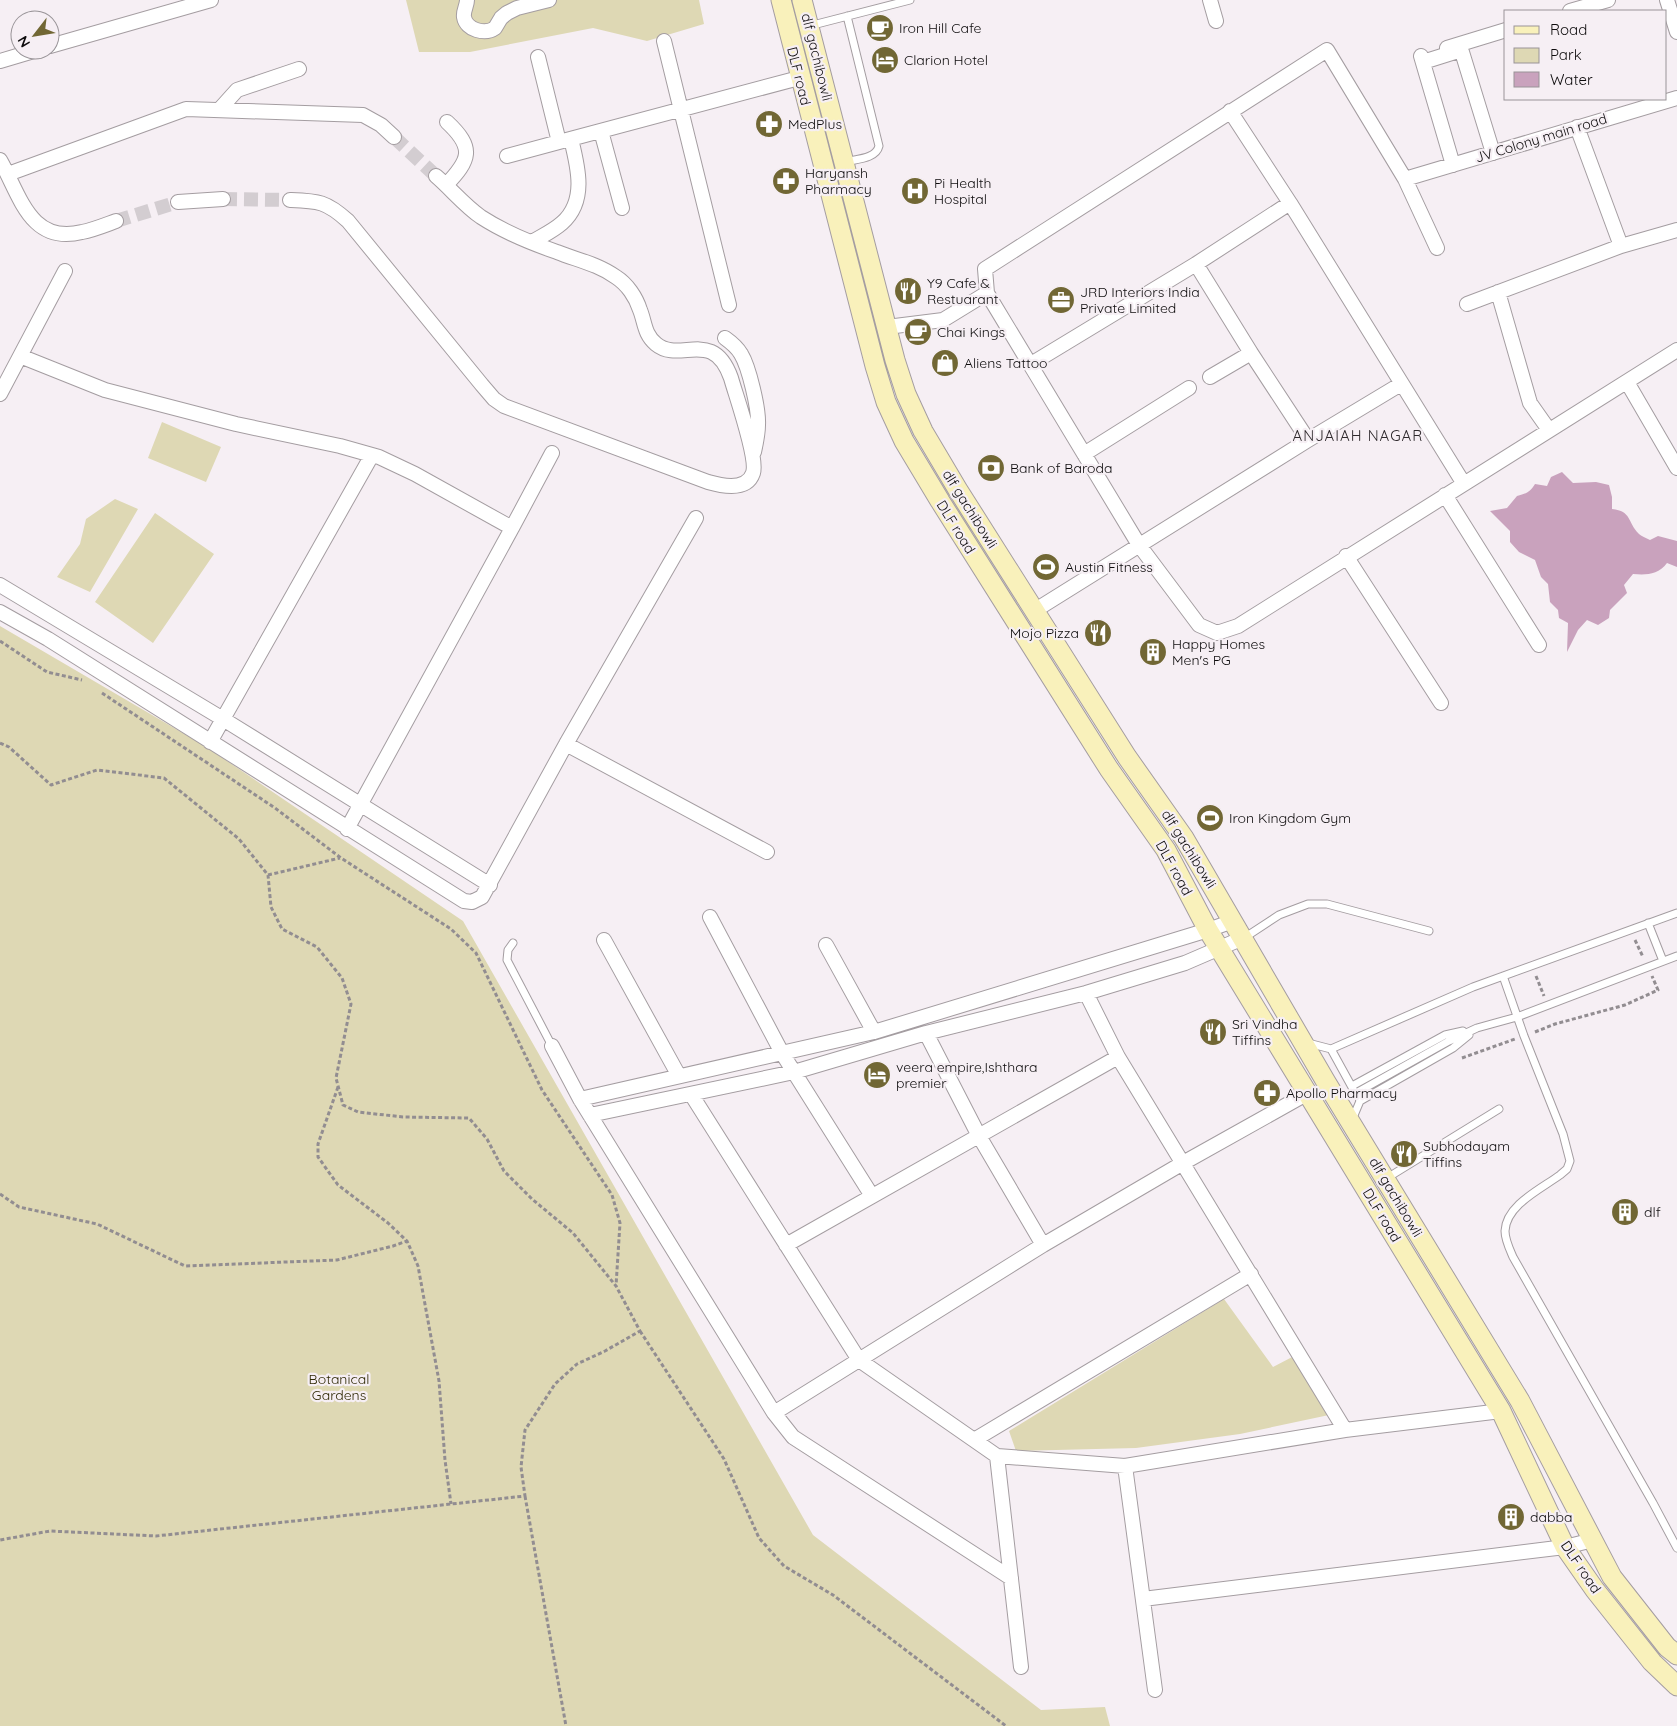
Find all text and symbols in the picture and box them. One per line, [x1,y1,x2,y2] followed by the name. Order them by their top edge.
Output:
[10,10,60,60] north arrow
[1504,10,1667,100] legend
[797,11,837,103] street label: dlf gachibowli
[865,13,895,43] cafe icon: Iron Hill Cafe
[899,19,981,37] place label: Iron Hill Cafe
[1550,20,1587,39] text: Road
[13,33,34,51] text: N
[783,45,815,107] street label: DLF road
[870,45,900,75] hotel icon: Clarion Hotel
[1550,45,1582,64] text: Park
[904,51,988,69] place label: Clarion Hotel
[1550,70,1593,89] text: Water
[754,109,784,139] pharmacy icon: MedPlus
[1473,109,1609,167] street label: JV Colony main road
[788,115,842,133] place label: MedPlus
[805,164,872,198] place label: Haryansh Pharmacy
[771,166,801,196] pharmacy icon: Haryansh Pharmacy
[934,174,992,208] place label: Pi Health Hospital
[900,176,930,206] hospital icon: Pi Health Hospital
[927,274,999,308] place label: Y9 Cafe & Restuarant
[893,276,923,306] restaurant icon: Y9 Cafe & Restuarant
[1080,283,1200,317] place label: JRD Interiors India Private Limited
[1046,285,1076,315] office icon: JRD Interiors India Private Limited
[903,317,933,347] cafe icon: Chai Kings
[937,323,1005,341] place label: Chai Kings
[930,348,960,378] shop icon: Aliens Tattoo
[964,354,1048,372] place label: Aliens Tattoo
[1293,426,1423,445] district label: ANJAIAH NAGAR
[976,453,1006,483] bank icon: Bank of Baroda
[1010,459,1112,477] place label: Bank of Baroda
[939,466,1001,552] street label: dlf gachibowli
[933,497,979,557] street label: DLF road
[1031,552,1061,582] sports icon: Austin Fitness
[1065,558,1153,576] place label: Austin Fitness
[1083,618,1113,648] restaurant icon: Mojo Pizza
[1010,624,1079,642] place label: Mojo Pizza
[1172,635,1265,669] place label: Happy Homes Men's PG
[1138,637,1168,667] building icon: Happy Homes Men's PG
[1195,803,1225,833] sports icon: Iron Kingdom Gym
[1158,806,1220,892] street label: dlf gachibowli
[1229,809,1351,827] place label: Iron Kingdom Gym
[1152,837,1196,899] street label: DLF road
[1232,1015,1297,1049] place label: Sri Vindha Tiffins
[1198,1017,1228,1047] restaurant icon: Sri Vindha Tiffins
[896,1058,1037,1092] place label: veera empire,Ishthara premier
[862,1060,892,1090] hotel icon: veera empire,Ishthara premier
[1252,1078,1282,1108] pharmacy icon: Apollo Pharmacy
[1286,1084,1397,1102] place label: Apollo Pharmacy
[1423,1137,1510,1171] place label: Subhodayam Tiffins
[1389,1139,1419,1169] restaurant icon: Subhodayam Tiffins
[1365,1154,1427,1240] street label: dlf gachibowli
[1359,1185,1405,1245] street label: DLF road
[1610,1197,1640,1227] building icon: dlf
[1644,1203,1661,1221] place label: dlf
[309,1370,369,1404] park label: Botanical Gardens
[1496,1502,1526,1532] building icon: dabba
[1530,1508,1572,1526] place label: dabba
[1557,1537,1605,1597] street label: DLF road

